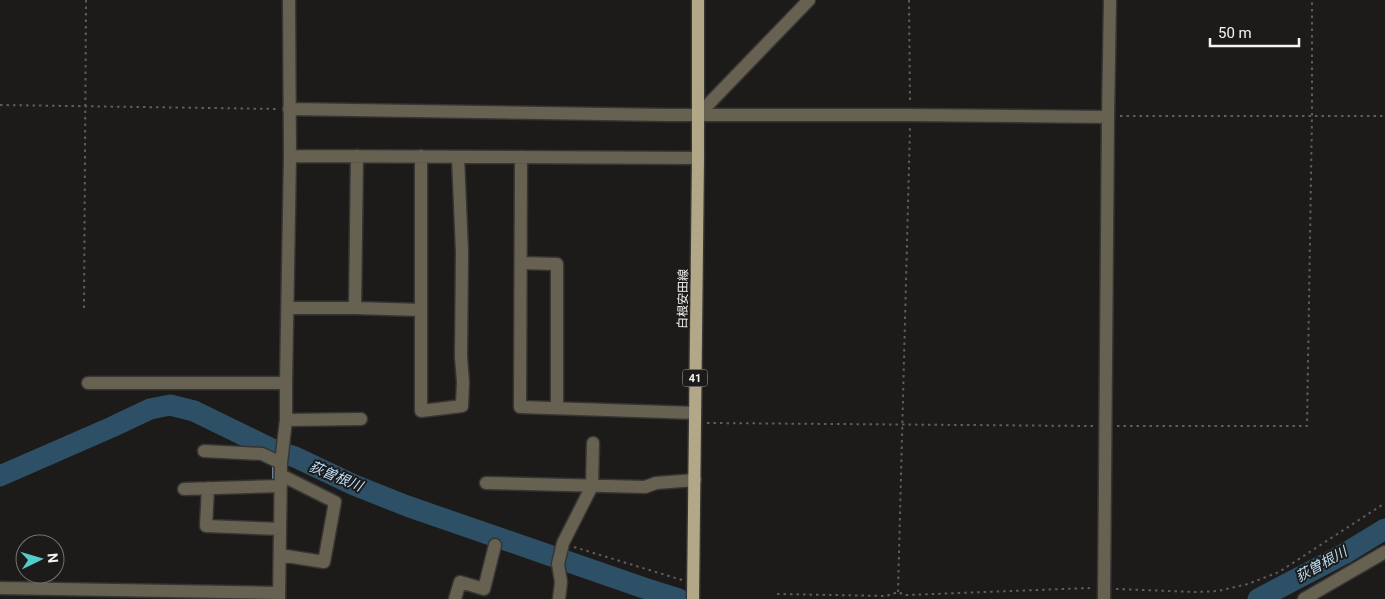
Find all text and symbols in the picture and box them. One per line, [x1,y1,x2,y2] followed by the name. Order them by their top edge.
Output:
[1210,15,1299,47] scale bar
[1218,24,1252,42] text: 50 m
[675,269,691,329] street label: 白根安田線
[682,369,708,386] road number: 41
[307,458,367,495] water label: 荻曽根川
[15,534,65,584] north arrow
[1293,542,1351,585] water label: 荻曽根川
[45,552,61,563] text: N

